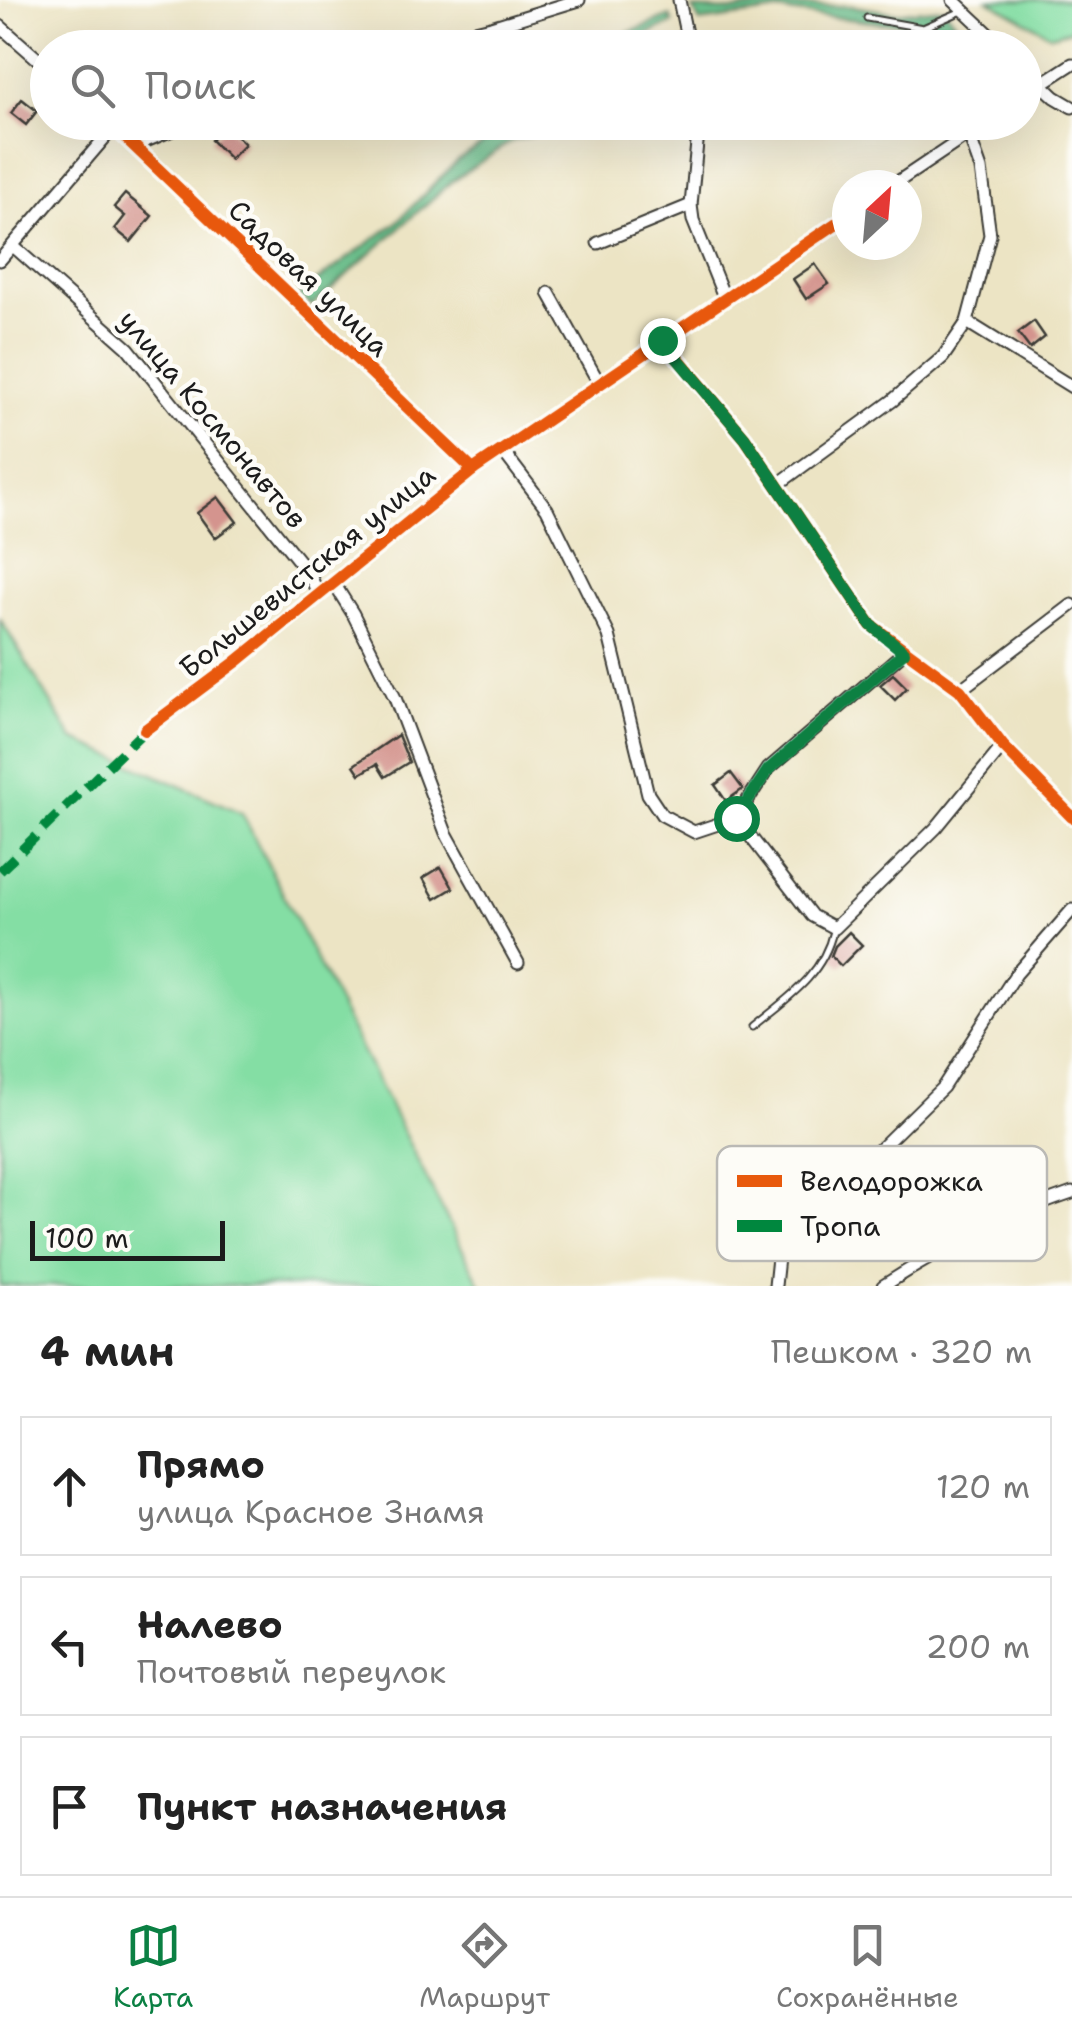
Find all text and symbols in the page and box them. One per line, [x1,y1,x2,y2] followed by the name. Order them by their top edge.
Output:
[30,30,1042,140] search box
[65,58,120,113] icon: search
[145,60,256,111] text: Поиск
[832,170,922,260] north arrow
[220,191,398,365] street label: Садовая улица
[110,302,316,536] street label: улица Космонавтов
[640,318,686,364] route end
[171,456,443,686] street label: Большевистская улица
[714,796,760,842] route start
[717,1146,1047,1261] legend
[800,1162,983,1200] text: Велодорожка
[800,1207,880,1245] text: Тропа
[30,1216,225,1260] scale bar
[45,1219,129,1257] text: 100 m
[40,1323,175,1379] text: 4 мин
[771,1330,1032,1373] text: Пешком · 320 m
[137,1439,265,1490] text: Прямо
[42,1459,97,1514] icon: ahead
[936,1465,1030,1508] text: 120 m
[137,1490,485,1533] text: улица Красное Знамя
[137,1599,283,1650] text: Налево
[42,1619,97,1674] icon: left
[926,1625,1030,1668] text: 200 m
[137,1650,446,1693] text: Почтовый переулок
[42,1779,97,1834] icon: arrive
[137,1781,507,1832] text: Пункт назначения
[113,1918,193,2016] tab: Карта
[419,1918,550,2016] tab: Маршрут
[776,1918,959,2016] tab: Сохранённые

